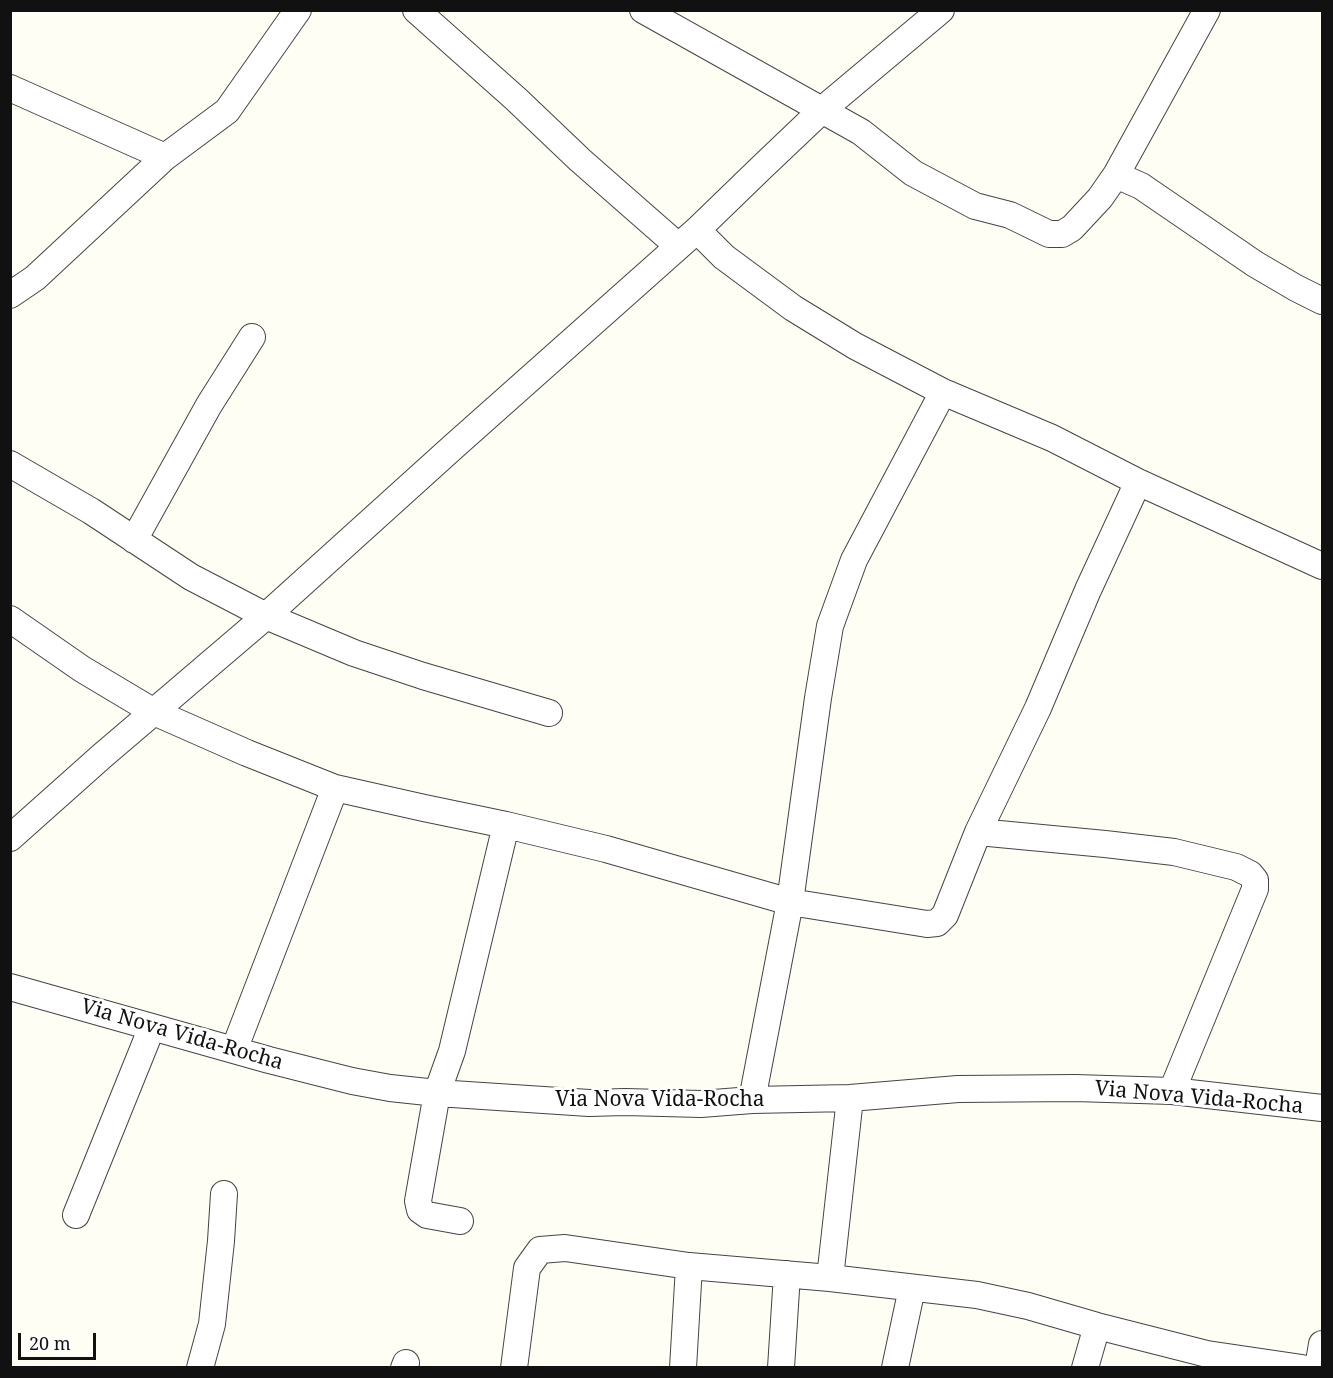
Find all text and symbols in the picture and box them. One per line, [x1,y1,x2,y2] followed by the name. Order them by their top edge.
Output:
[78,994,286,1076] street label: Via Nova Vida-Rocha
[1094,1076,1304,1120] street label: Via Nova Vida-Rocha
[555,1087,765,1113] street label: Via Nova Vida-Rocha
[21,1321,99,1359] scale bar
[29,1331,71,1355] text: 20 m

